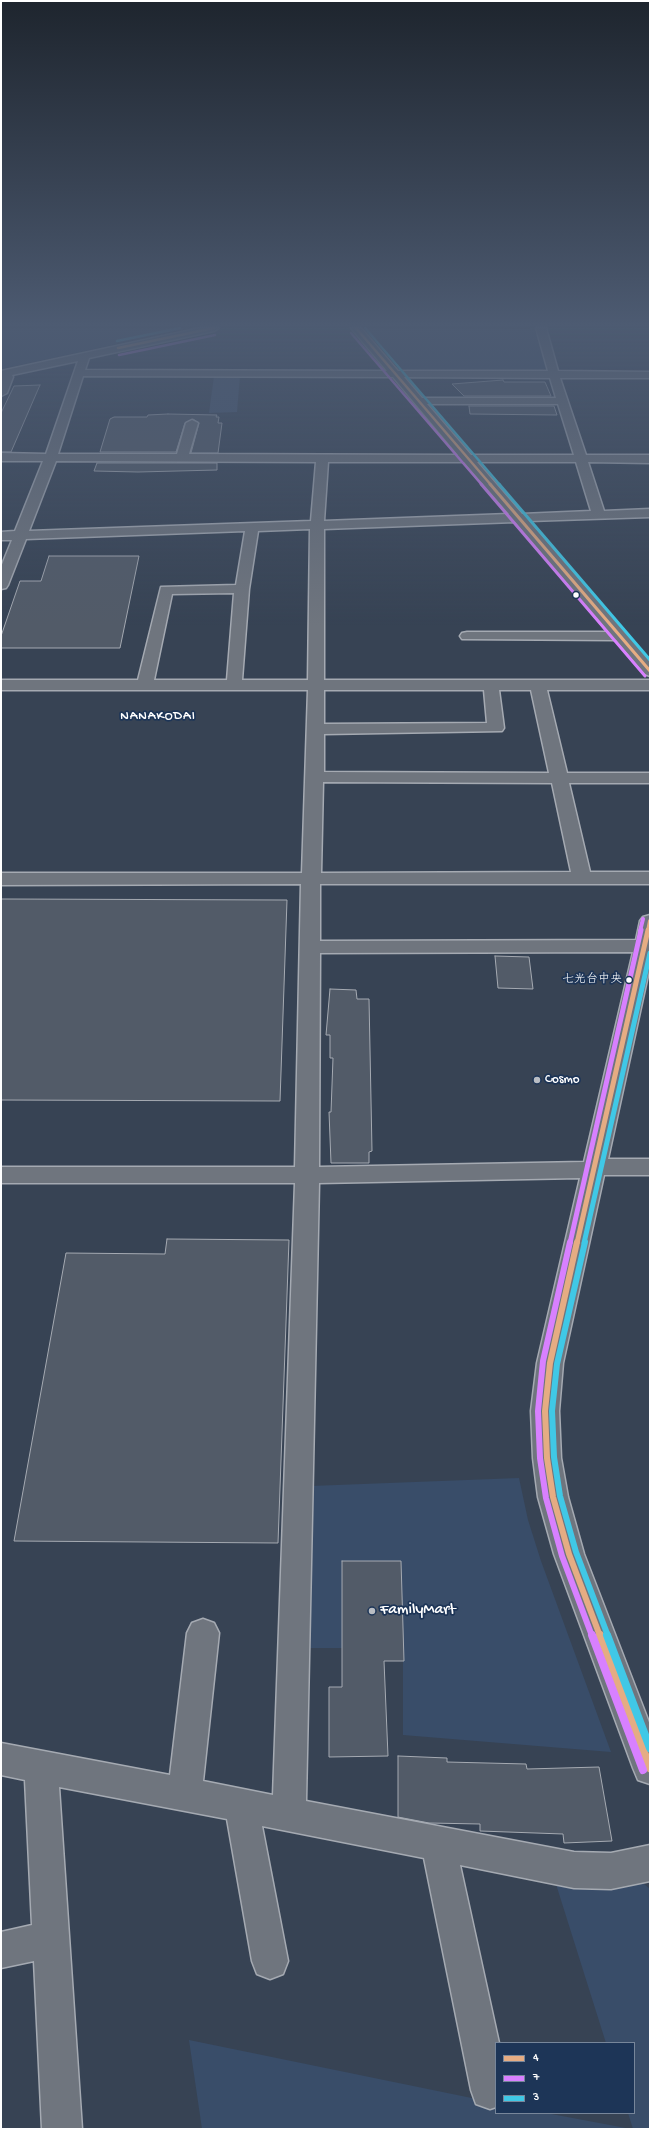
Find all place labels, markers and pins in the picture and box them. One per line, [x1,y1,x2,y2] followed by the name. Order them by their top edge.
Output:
[571,590,581,600] unlabelled marker
[562,973,622,987] place label: 七光台中央
[624,975,634,985] marker: 七光台中央
[545,1072,580,1088] place label: Cosmo
[532,1075,542,1085] marker: Cosmo
[380,1601,455,1621] place label: FamilyMart
[367,1606,377,1616] marker: FamilyMart

